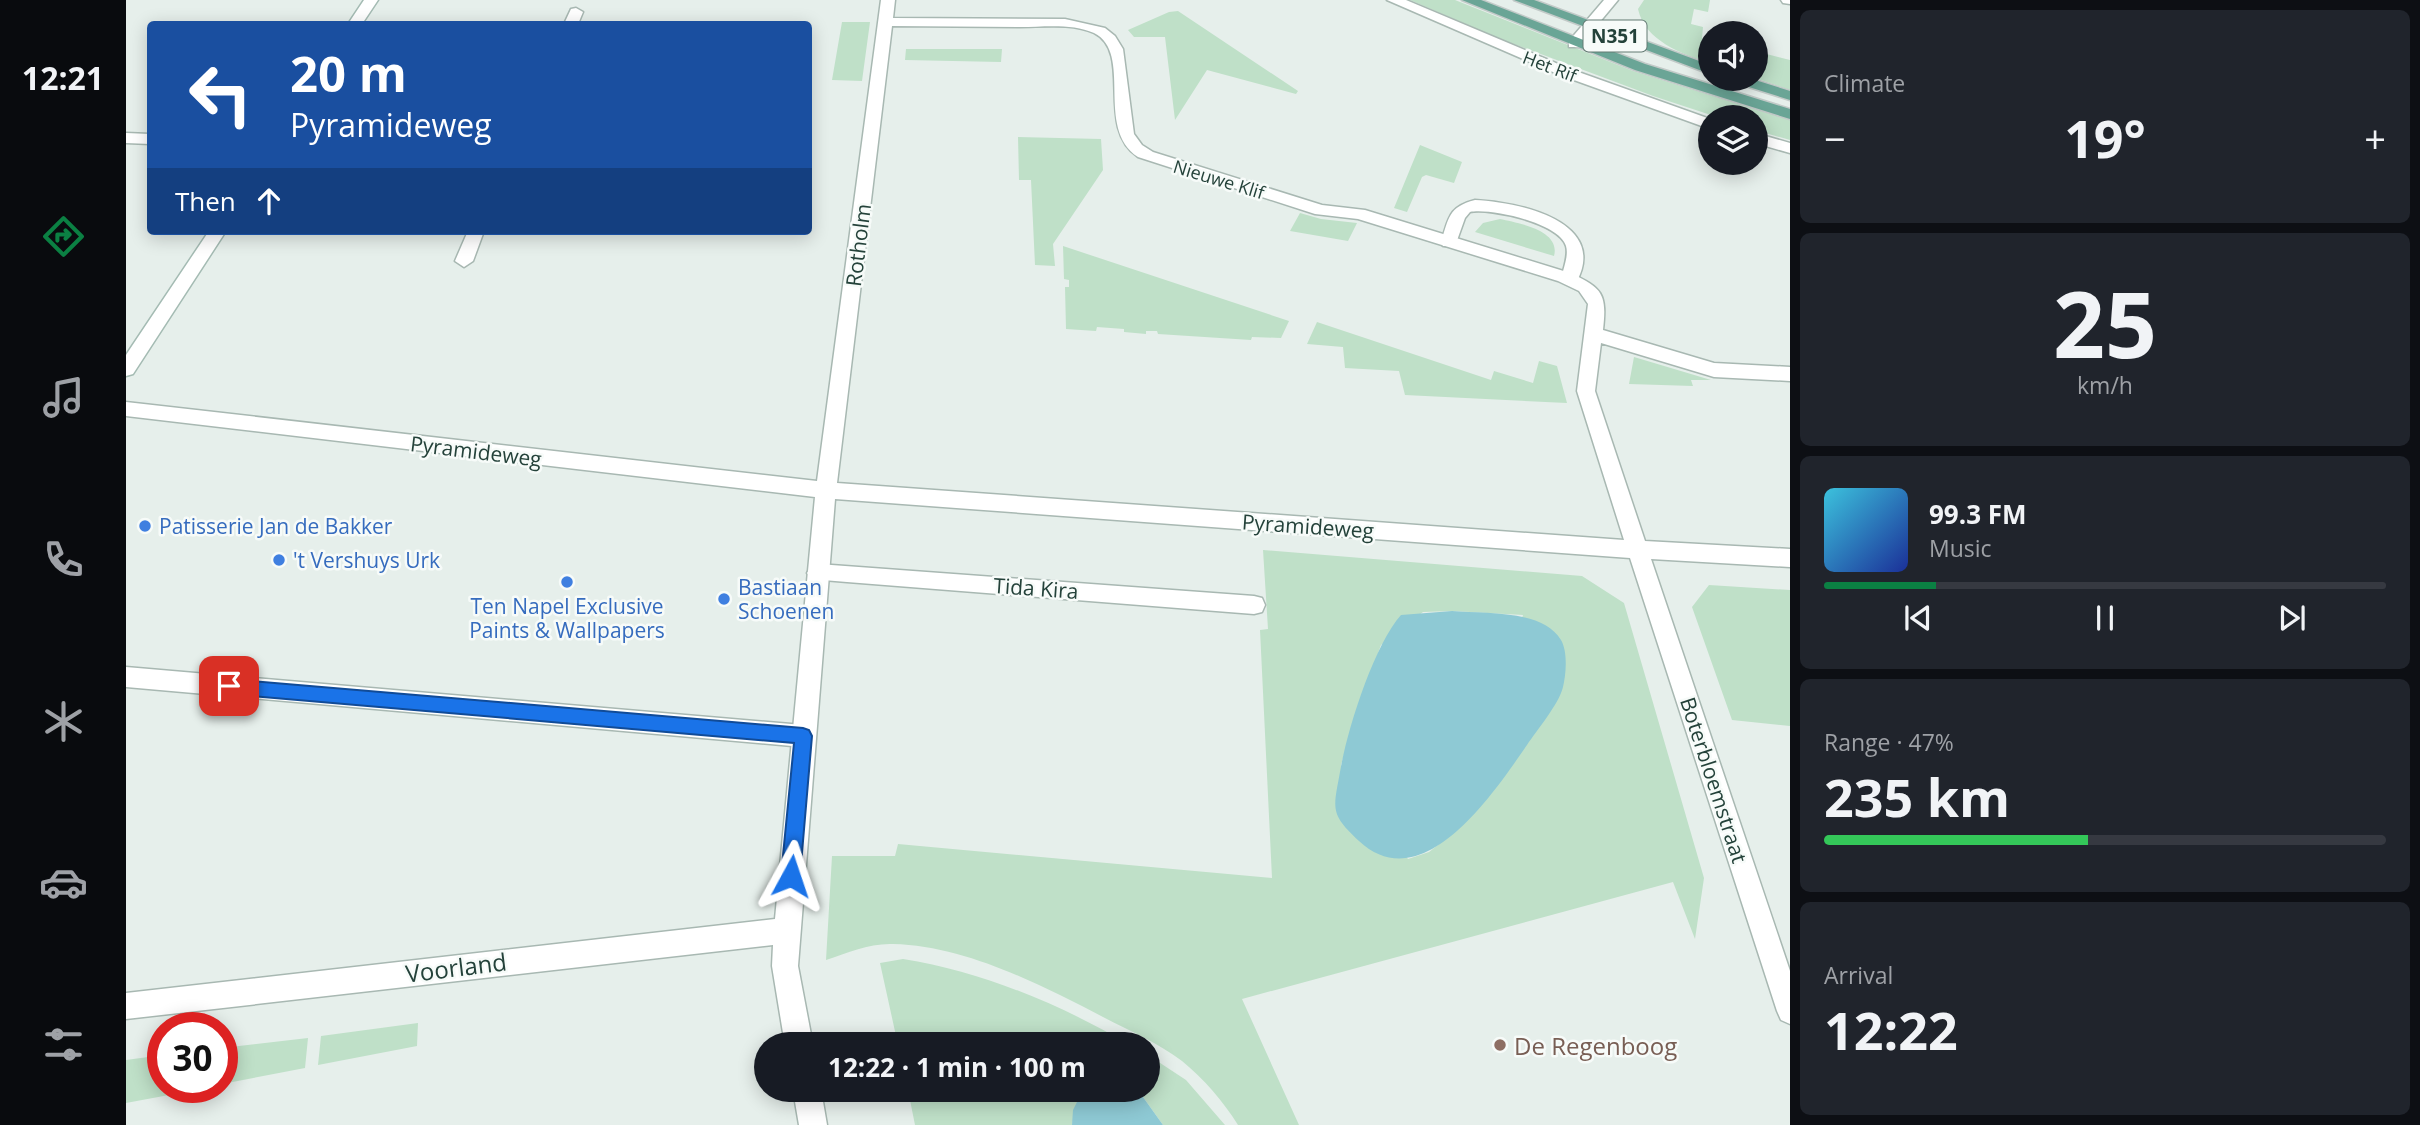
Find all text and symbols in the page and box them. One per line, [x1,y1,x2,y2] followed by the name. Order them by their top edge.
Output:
[1584,20,1646,52] road number: N351
[1698,21,1768,175] map controls
[1698,21,1768,91] button: sound
[290,40,407,106] text: 20 m
[1519,45,1581,88] street label: Het Rif
[175,49,266,140] icon: left
[22,56,104,99] text: 12:21
[1824,67,1905,99] text: Climate
[2064,102,2146,173] text: 19°
[290,103,492,146] text: Pyramideweg
[1698,105,1768,175] button: layers
[1824,112,1846,164] text: −
[2364,112,2386,164] text: +
[1170,154,1268,205] street label: Nieuwe Klif
[250,182,288,220] icon: ahead
[175,183,236,219] text: Then
[839,202,877,288] street label: Rotholm
[39,212,88,261] icon: directions
[2053,261,2157,385] text: 25
[2077,369,2133,401] text: km/h
[39,373,88,422] icon: music
[409,429,543,473] street label: Pyramideweg
[1929,496,2027,532] text: 99.3 FM
[1241,507,1375,545] street label: Pyramideweg
[159,512,393,540] place label: Patisserie Jan de Bakker
[137,518,153,534] marker: Patisserie Jan de Bakker
[1929,532,1992,564] text: Music
[39,535,88,584] icon: phone
[293,546,440,574] place label: 't Vershuys Urk
[271,552,287,568] marker: 't Vershuys Urk
[992,571,1080,605] street label: Tida Kira
[738,573,834,625] place label: Bastiaan Schoenen
[559,574,575,590] marker: Ten Napel Exclusive Paints & Wallpapers
[716,591,732,607] marker: Bastiaan Schoenen
[469,592,665,644] place label: Ten Napel Exclusive Paints & Wallpapers
[1899,599,1937,637] icon: previous
[2086,599,2124,637] icon: pause
[2273,599,2311,637] icon: next
[199,656,259,716] pin
[210,667,248,705] icon: arrive
[1674,693,1754,867] street label: Boterbloemstraat
[39,697,88,746] icon: climate
[1824,726,1954,758] text: Range · 47%
[1824,761,2010,832] text: 235 km
[754,839,828,913] position arrow
[39,858,88,907] icon: car
[403,944,509,990] street label: Voorland
[1824,959,1893,991] text: Arrival
[1824,994,1958,1065] text: 12:22
[147,1012,238,1103] speed limit sign: 30
[39,1020,88,1069] icon: filters
[1514,1029,1677,1062] place label: De Regenboog
[1492,1037,1508,1053] marker: De Regenboog
[828,1049,1086,1085] text: 12:22 · 1 min · 100 m

